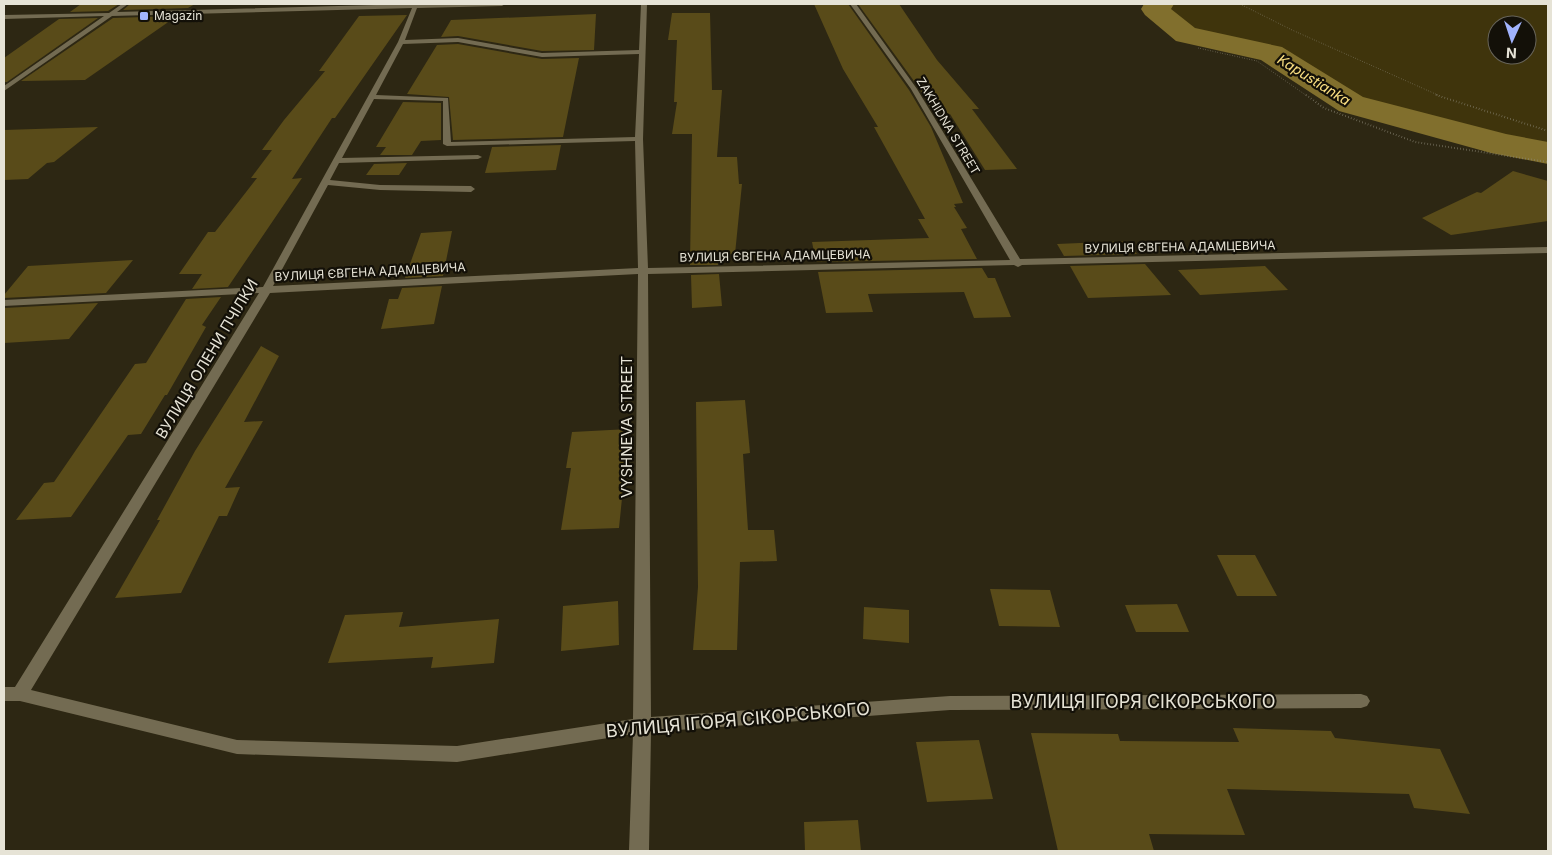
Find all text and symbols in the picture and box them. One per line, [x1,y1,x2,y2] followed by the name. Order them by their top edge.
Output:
[154,8,202,23] place label: Magazin
[138,10,150,22] marker: Magazin
[1487,15,1537,65] north arrow
[1506,45,1517,62] text: N
[1275,51,1354,109] water label: Kapustianka
[913,74,983,177] street label: ZAKHIDNA STREET
[1084,237,1276,256] street label: ВУЛИЦЯ ЄВГЕНА АДАМЦЕВИЧА
[679,246,871,265] street label: ВУЛИЦЯ ЄВГЕНА АДАМЦЕВИЧА
[274,259,466,284] street label: ВУЛИЦЯ ЄВГЕНА АДАМЦЕВИЧА
[151,275,262,442] street label: ВУЛИЦЯ ОЛЕНИ ПЧІЛКИ
[617,356,636,498] street label: VYSHNEVA STREET
[1011,691,1275,712] street label: ВУЛИЦЯ ІГОРЯ СІКОРСЬКОГО
[605,698,871,742] street label: ВУЛИЦЯ ІГОРЯ СІКОРСЬКОГО

